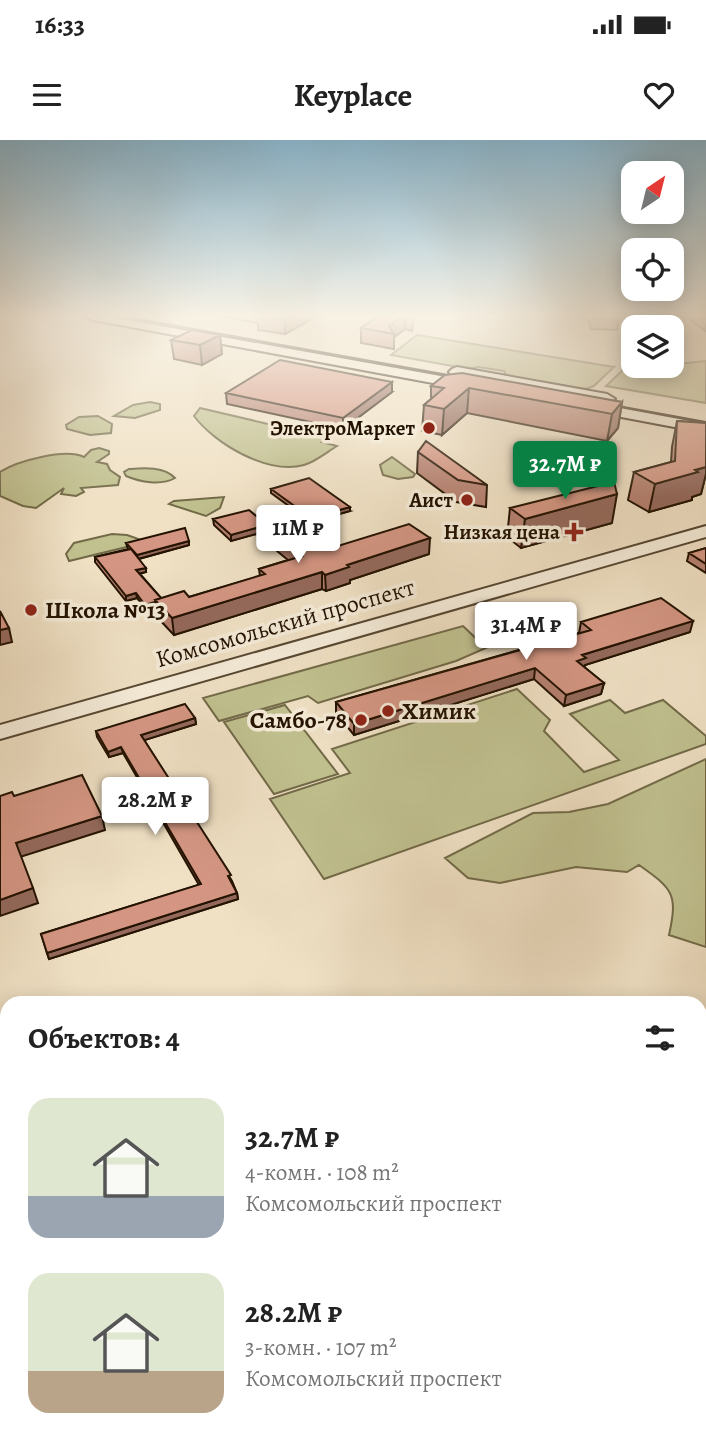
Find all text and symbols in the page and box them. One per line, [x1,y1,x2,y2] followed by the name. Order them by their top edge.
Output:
[35,7,85,42] text: 16:33
[294,73,412,117] text: Keyplace
[28,76,66,114] icon: menu
[640,76,678,114] icon: heart
[621,161,684,224] north arrow
[621,161,684,378] map controls
[621,238,684,301] button: locate
[621,315,684,378] button: layers
[270,414,415,442] place label: ЭлектроМаркет
[421,420,437,436] marker: ЭлектроМаркет
[500,442,630,501] pin: 32.7M ₽
[529,448,601,479] text: 32.7M ₽
[408,486,453,514] place label: Аист
[459,492,475,508] marker: Аист
[249,506,347,565] pin: 11M ₽
[272,512,324,543] text: 11M ₽
[444,518,560,546] place label: Низкая цена
[566,524,582,540] marker: Низкая цена
[152,571,418,675] street label: Комсомольский проспект
[45,594,166,626] place label: Школа №13
[23,602,39,618] marker: Школа №13
[461,602,591,662] pin: 31.4M ₽
[491,609,561,640] text: 31.4M ₽
[402,695,476,727] place label: Химик
[380,703,396,719] marker: Химик
[250,704,347,736] place label: Самбо-78
[353,712,369,728] marker: Самбо-78
[90,778,220,837] pin: 28.2M ₽
[118,784,192,815] text: 28.2M ₽
[28,1018,180,1058] text: Объектов: 4
[641,1019,679,1057] icon: filters
[245,1117,339,1157] text: 32.7M ₽
[84,1126,168,1210] icon: home
[245,1157,399,1188] text: 4-комн. · 108 m²
[245,1188,502,1219] text: Комсомольский проспект
[245,1292,342,1332] text: 28.2M ₽
[84,1301,168,1385] icon: home
[245,1332,396,1363] text: 3-комн. · 107 m²
[245,1363,502,1394] text: Комсомольский проспект

